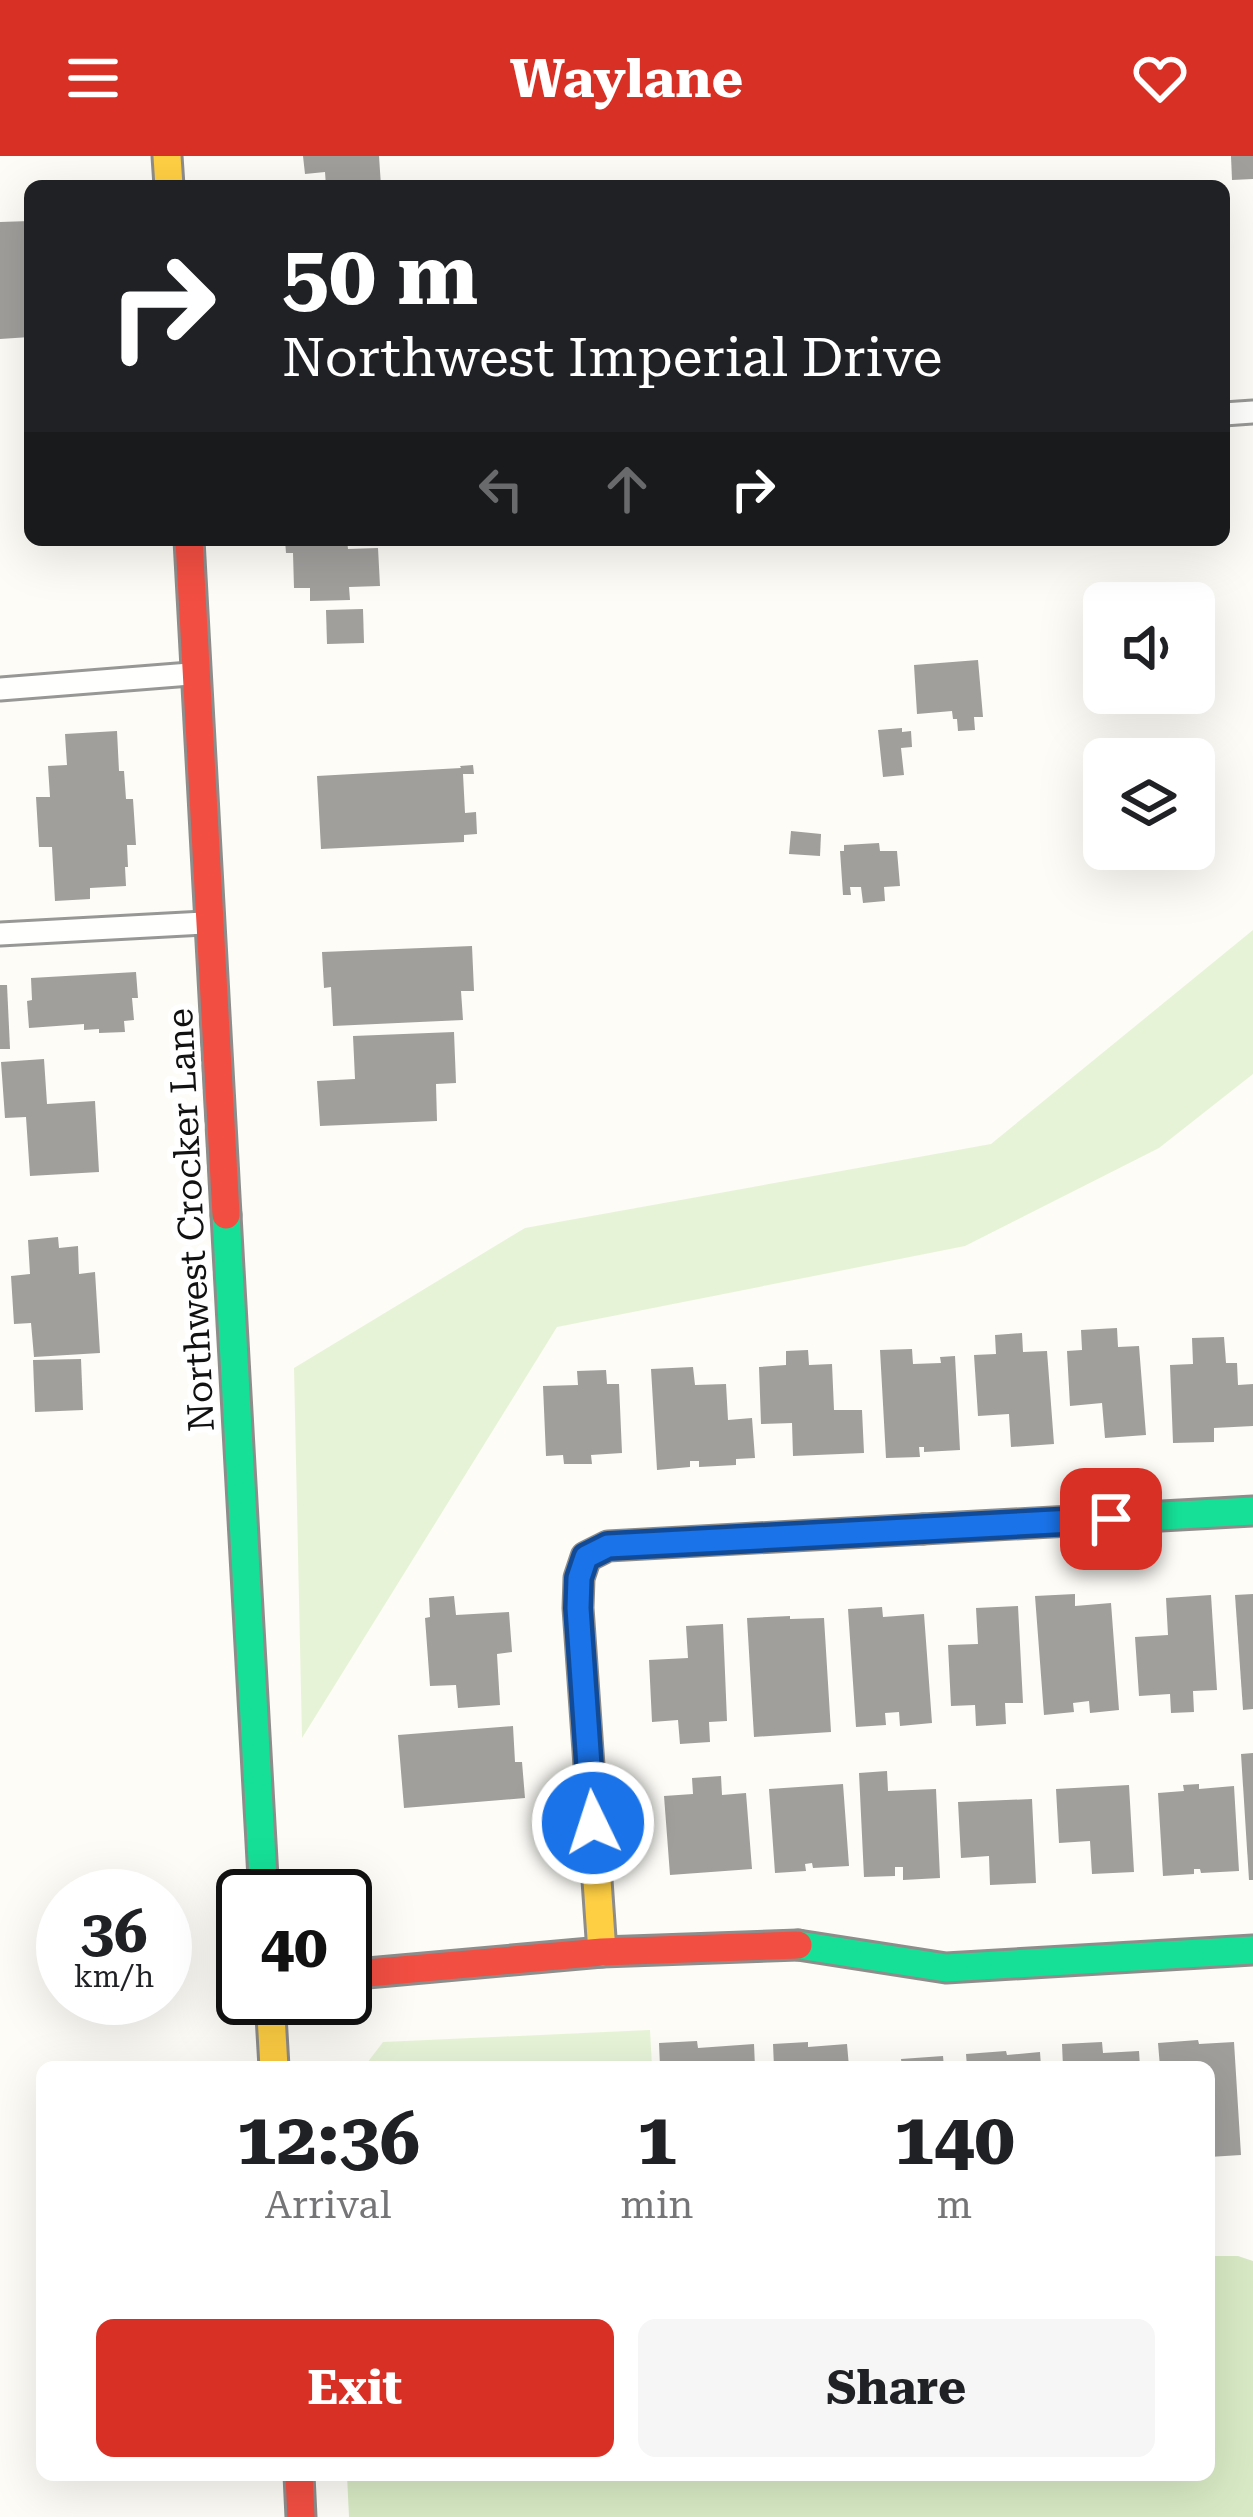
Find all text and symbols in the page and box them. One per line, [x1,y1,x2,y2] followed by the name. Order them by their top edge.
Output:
[60,45,126,111] icon: menu
[1127,45,1193,111] icon: heart
[510,47,743,110] text: Waylane
[282,226,478,324] text: 50 m
[84,228,240,384] icon: right
[282,326,942,389] text: Northwest Imperial Drive
[468,456,534,522] icon: left
[594,456,660,522] icon: ahead
[720,456,786,522] icon: right
[1083,582,1215,870] map controls
[1083,582,1215,714] button: sound
[1083,738,1215,870] button: layers
[159,1007,223,1433] street label: Northwest Crocker Lane
[1060,1468,1162,1570] pin
[1078,1486,1144,1552] icon: arrive
[530,1760,656,1886] position arrow
[216,1869,372,2025] speed limit sign: 40
[80,1896,148,1967] text: 36
[74,1959,154,1994] text: km/h
[236,2097,420,2182] text: 12:36
[637,2097,677,2182] text: 1
[894,2097,1015,2182] text: 140
[265,2182,392,2228] text: Arrival
[620,2182,694,2228] text: min
[936,2182,972,2228] text: m
[96,2319,614,2457] button: Exit
[638,2319,1155,2457] button: Share

